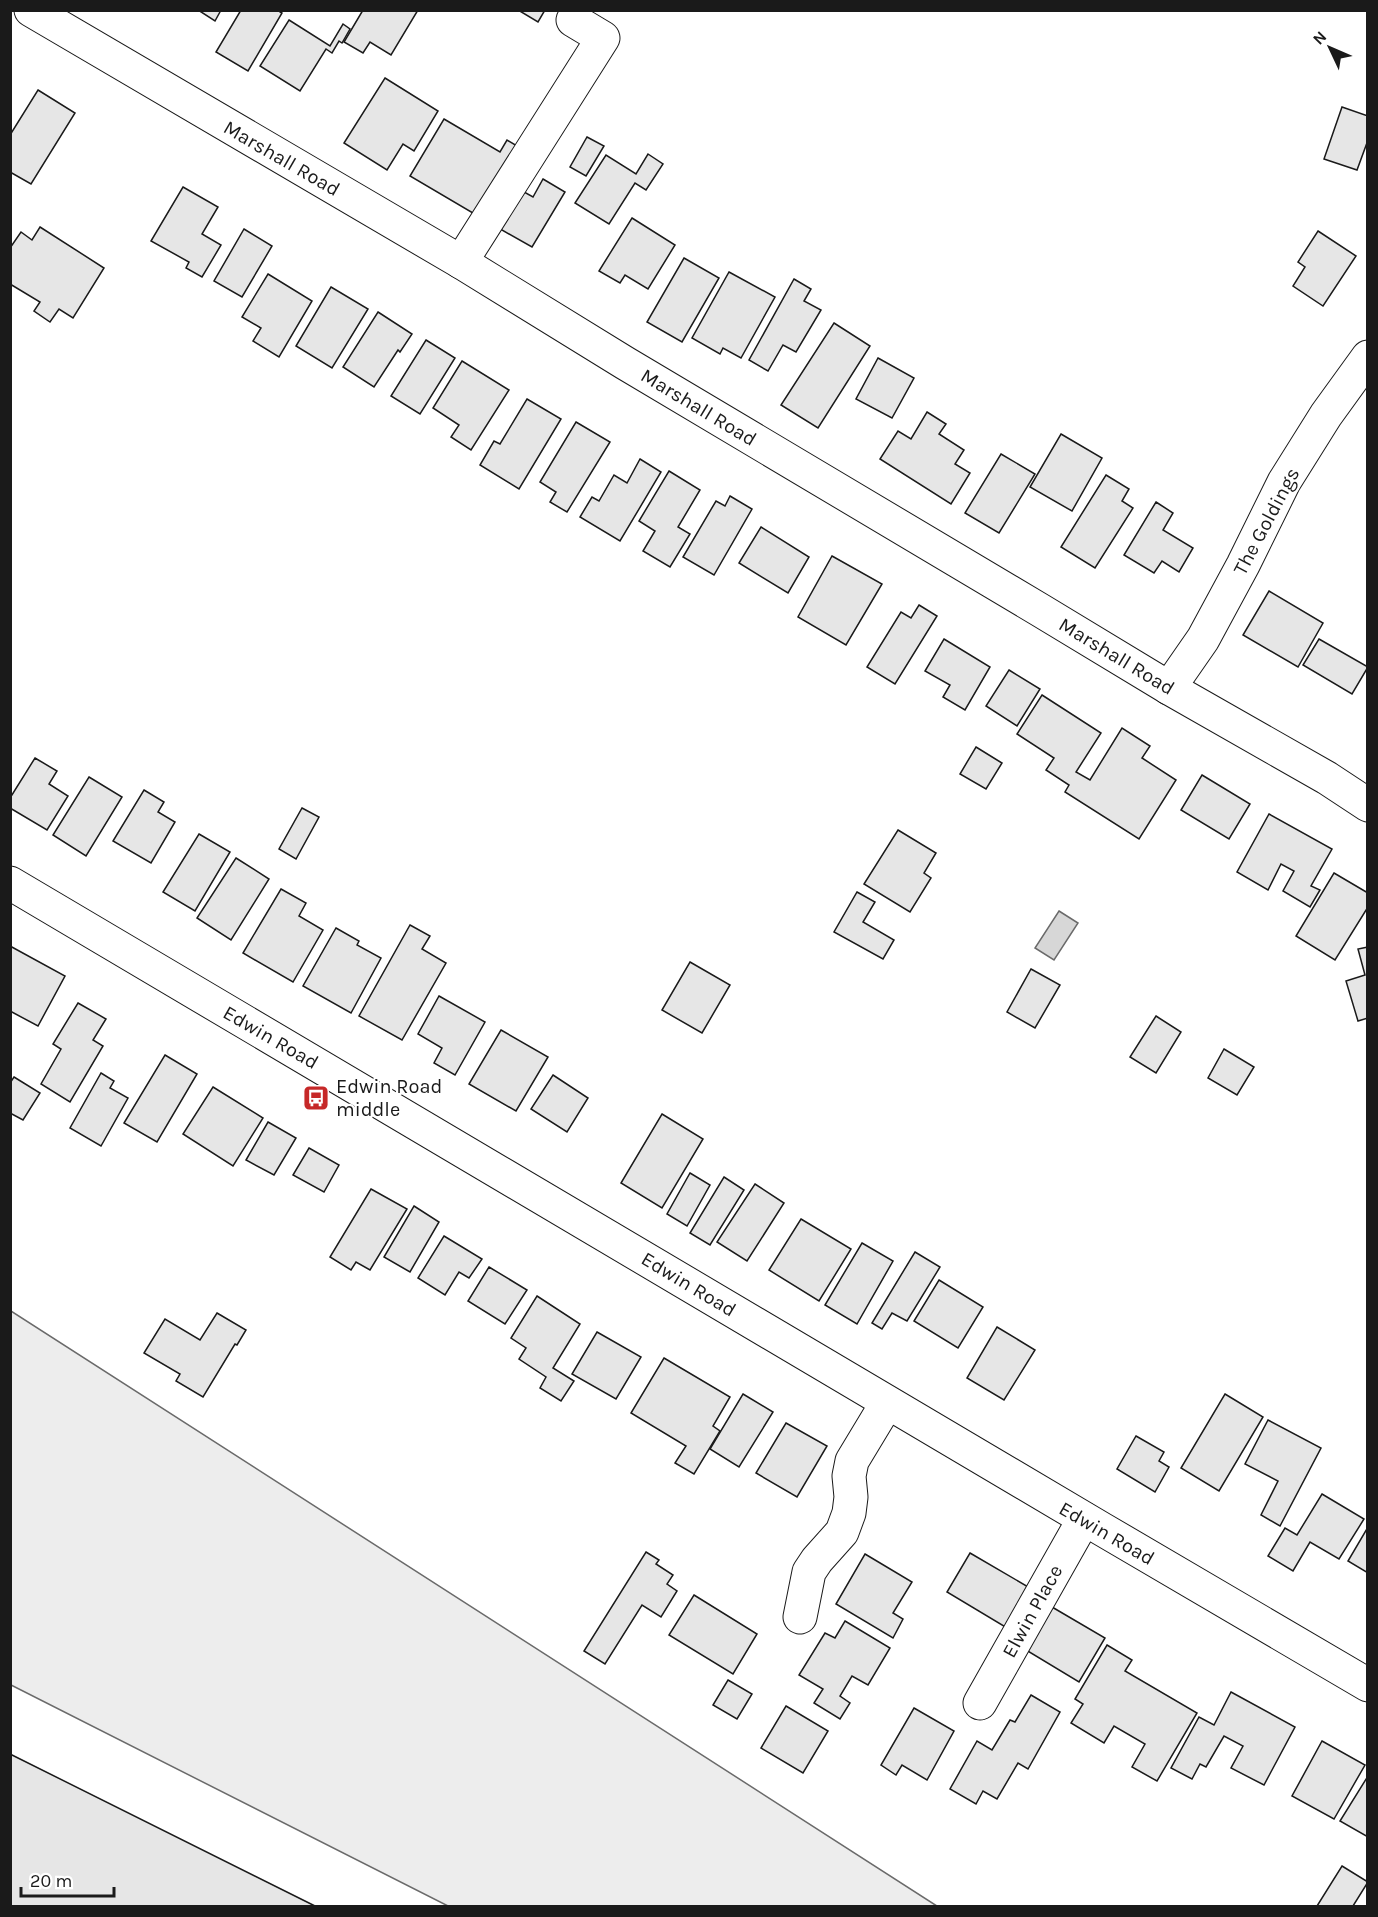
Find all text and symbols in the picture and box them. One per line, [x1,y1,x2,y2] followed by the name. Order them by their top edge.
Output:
[1300,18,1360,78] north arrow
[1309,27,1330,49] text: N
[219,116,344,201] street label: Marshall Road
[637,364,761,451] street label: Marshall Road
[1229,464,1304,579] street label: The Goldings
[1055,613,1179,700] street label: Marshall Road
[219,1001,323,1074] street label: Edwin Road
[336,1075,442,1121] place label: Edwin Road middle
[301,1083,331,1113] bus stop icon: Edwin Road middle
[637,1247,740,1322] street label: Edwin Road
[1055,1497,1159,1570] street label: Edwin Road
[998,1561,1067,1662] street label: Elwin Place
[21,1860,114,1898] scale bar
[30,1870,72,1892] text: 20 m

